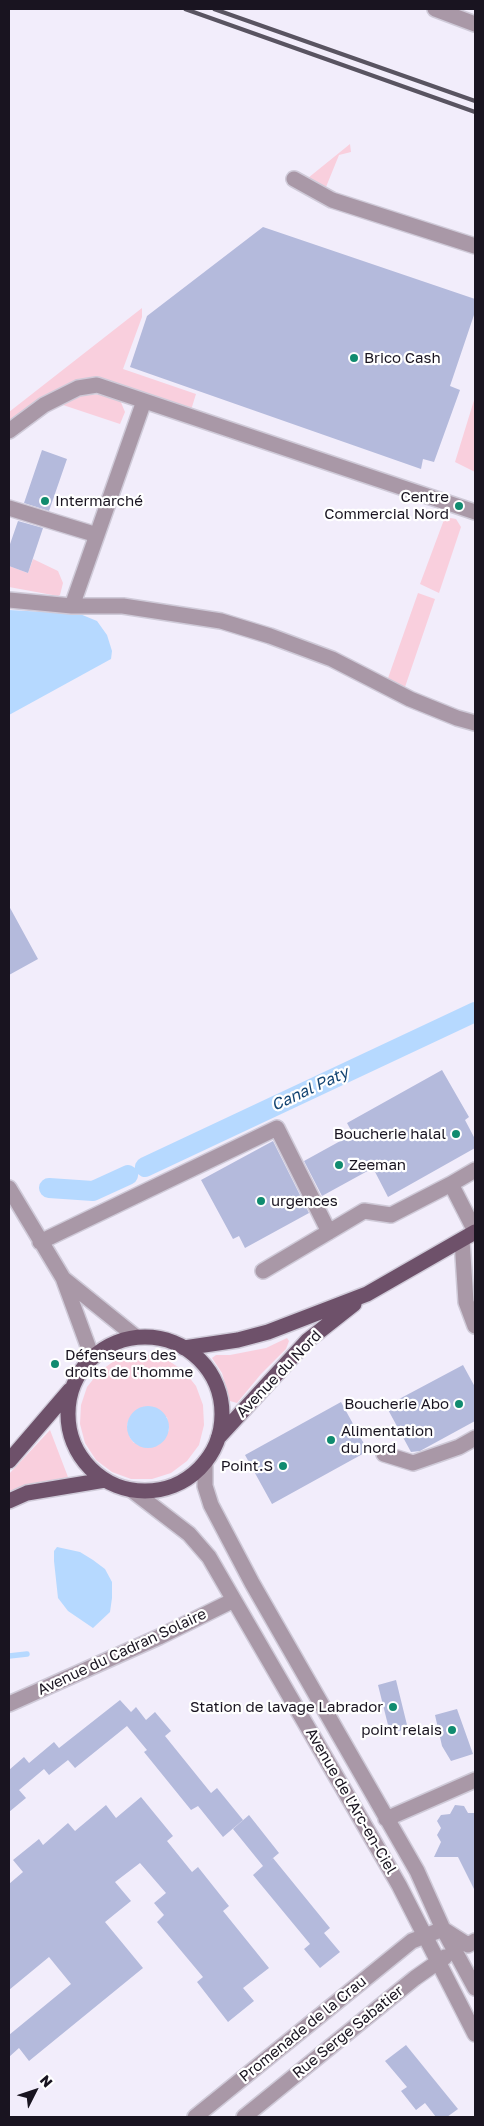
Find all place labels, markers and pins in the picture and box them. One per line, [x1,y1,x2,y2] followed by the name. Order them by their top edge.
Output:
[364,349,441,367] place label: Brico Cash
[348,352,360,364] marker: Brico Cash
[324,488,449,523] place label: Centre Commercial Nord
[55,492,143,510] place label: Intermarché
[39,495,51,507] marker: Intermarché
[453,500,465,512] marker: Centre Commercial Nord
[334,1125,446,1143] place label: Boucherie halal
[450,1128,462,1140] marker: Boucherie halal
[349,1156,406,1174] place label: Zeeman
[333,1159,345,1171] marker: Zeeman
[271,1192,338,1210] place label: urgences
[255,1195,267,1207] marker: urgences
[65,1346,193,1381] place label: Défenseurs des droits de l'homme
[49,1358,61,1370] marker: Défenseurs des droits de l'homme
[344,1395,449,1413] place label: Boucherie Abo
[453,1398,465,1410] marker: Boucherie Abo
[341,1422,433,1457] place label: Alimentation du nord
[325,1434,337,1446] marker: Alimentation du nord
[221,1457,273,1475] place label: Point.S
[277,1460,289,1472] marker: Point.S
[190,1698,383,1716] place label: Station de lavage Labrador
[387,1701,399,1713] marker: Station de lavage Labrador
[361,1721,442,1739] place label: point relais
[446,1724,458,1736] marker: point relais

